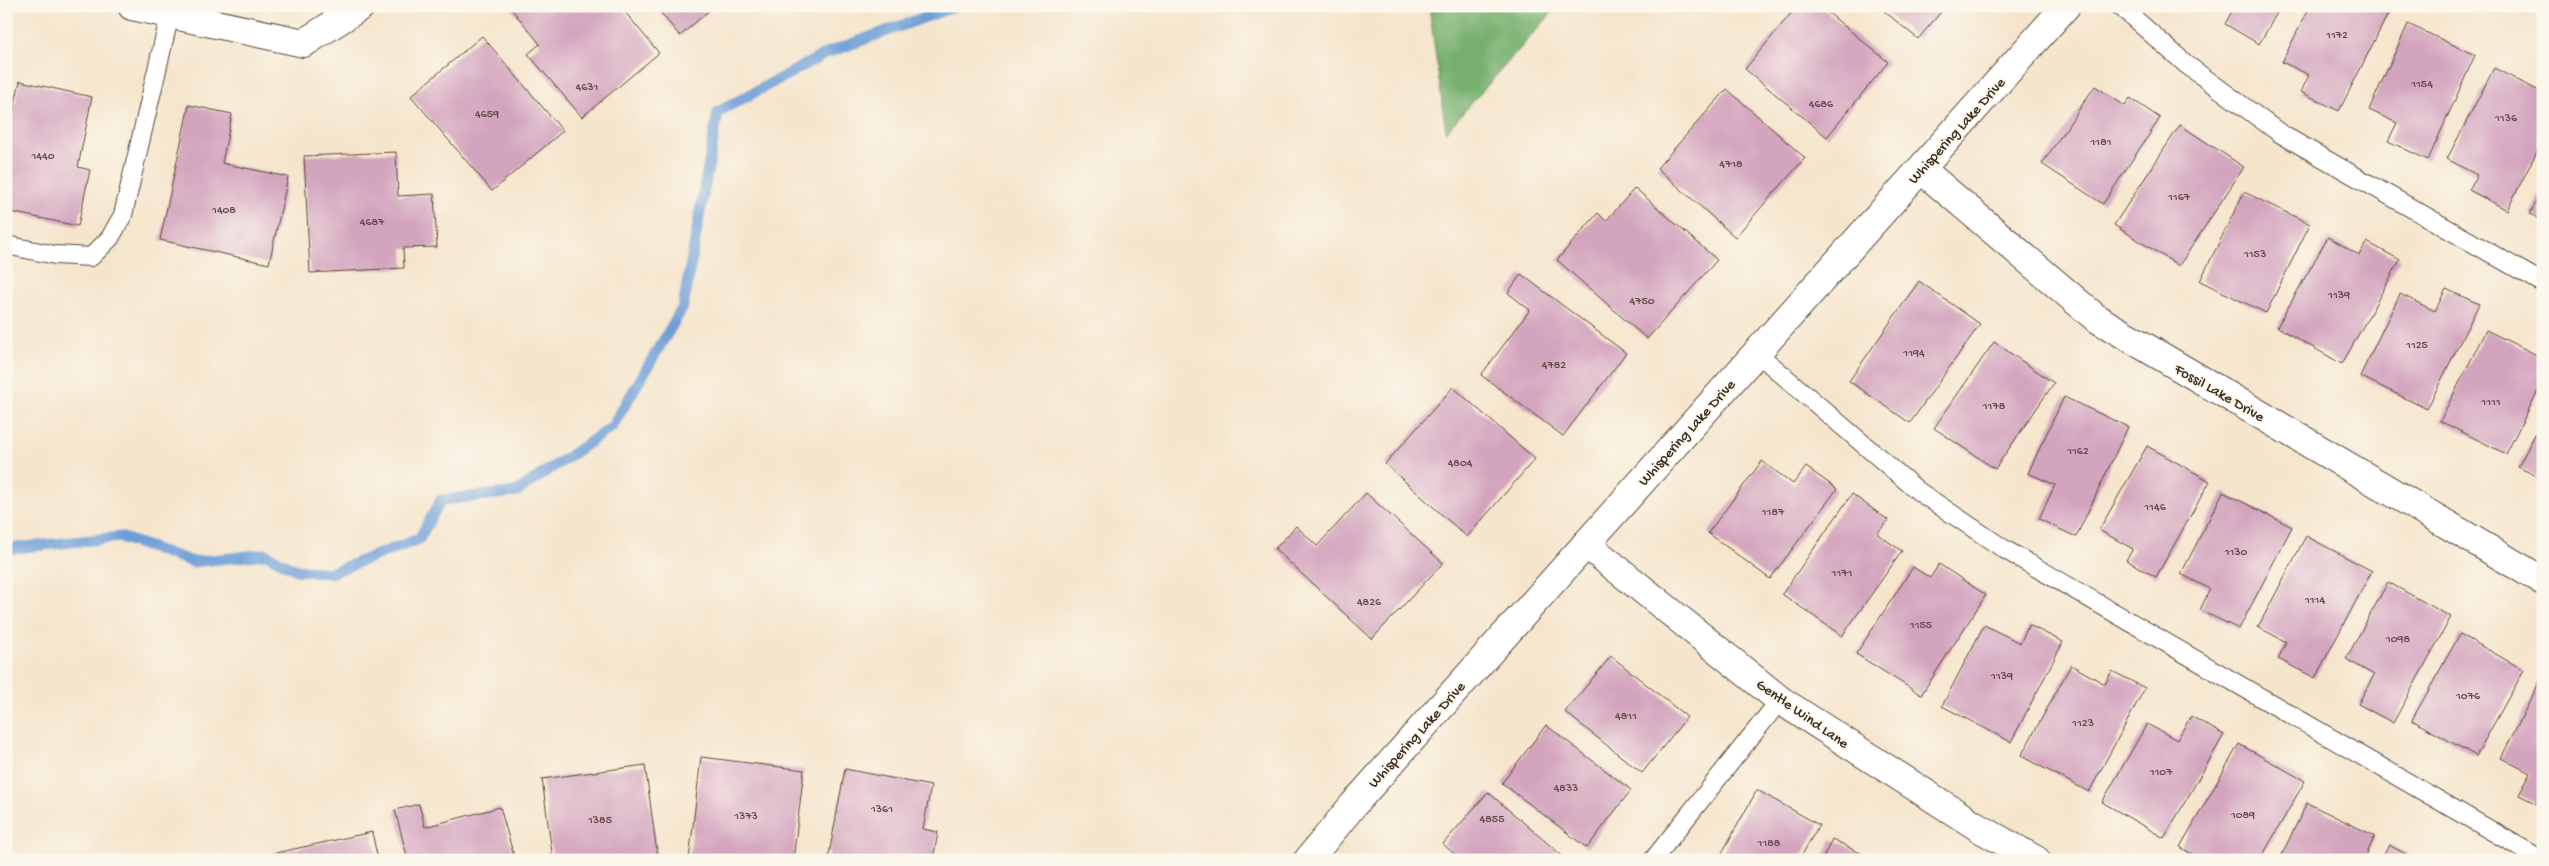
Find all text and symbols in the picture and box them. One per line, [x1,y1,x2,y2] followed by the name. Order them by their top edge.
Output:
[2325,29,2348,43] house number: 1172
[1905,74,2010,188] street label: Whispering Lake Drive
[2410,78,2433,92] house number: 1154
[576,81,599,95] house number: 4631
[1809,98,1834,112] house number: 4686
[475,108,499,122] house number: 4659
[2494,112,2518,126] house number: 1136
[2089,136,2112,150] house number: 1181
[30,150,55,164] house number: 1440
[1719,158,1743,172] house number: 4718
[2167,191,2191,205] house number: 1167
[211,204,236,218] house number: 1408
[360,216,385,230] house number: 4687
[2243,248,2266,262] house number: 1153
[2327,289,2350,303] house number: 1139
[1629,295,1655,309] house number: 4750
[2405,339,2428,353] house number: 1125
[1902,347,1925,361] house number: 1194
[1542,359,1566,373] house number: 4782
[2170,360,2268,427] street label: Fossil Lake Drive
[1635,376,1740,490] street label: Whispering Lake Drive
[2480,396,2501,410] house number: 1111
[1982,400,2006,414] house number: 1178
[2066,445,2089,459] house number: 1162
[1448,457,1473,471] house number: 4804
[2143,501,2167,515] house number: 1146
[1761,506,1785,520] house number: 1187
[2224,546,2248,560] house number: 1130
[1831,567,1853,581] house number: 1171
[2304,594,2325,608] house number: 1114
[1357,596,1382,610] house number: 4826
[1909,619,1932,633] house number: 1155
[2385,633,2411,647] house number: 1098
[1990,670,2013,684] house number: 1139
[1752,676,1852,753] street label: Gentle Wind Lane
[1365,678,1470,792] street label: Whispering Lake Drive
[2455,690,2481,704] house number: 1076
[1615,710,1637,724] house number: 4811
[2071,717,2094,731] house number: 1123
[2149,766,2173,780] house number: 1107
[1554,782,1578,796] house number: 4833
[870,803,893,817] house number: 1361
[2230,809,2255,823] house number: 1089
[733,810,758,824] house number: 1373
[1480,813,1504,827] house number: 4855
[587,814,612,828] house number: 1385
[1757,837,1781,851] house number: 1188

